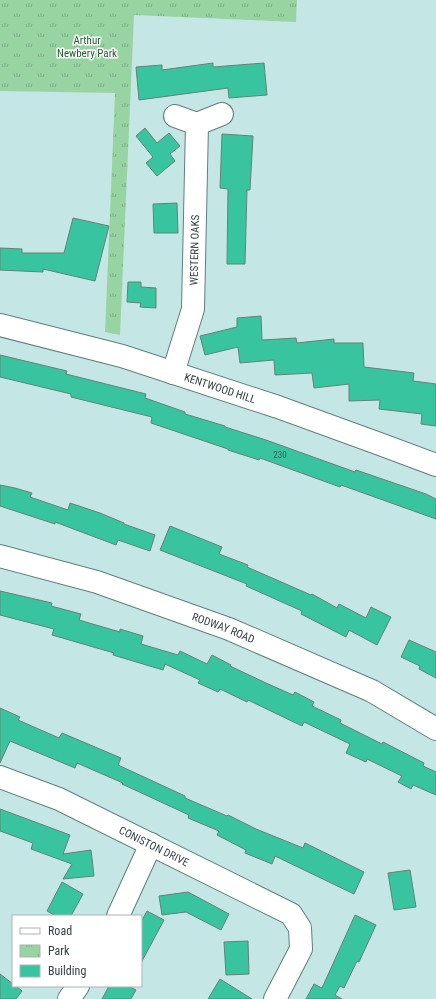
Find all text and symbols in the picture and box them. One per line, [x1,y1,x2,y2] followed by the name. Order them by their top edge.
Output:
[57,34,117,60] park label: Arthur Newbery Park
[188,214,202,285] street label: WESTERN OAKS
[182,371,257,406] street label: KENTWOOD HILL
[273,450,287,460] house number: 230
[190,610,257,646] street label: RODWAY ROAD
[117,824,191,870] street label: CONISTON DRIVE
[12,915,142,987] legend
[48,924,72,938] text: Road
[48,944,70,958] text: Park
[48,964,86,978] text: Building

